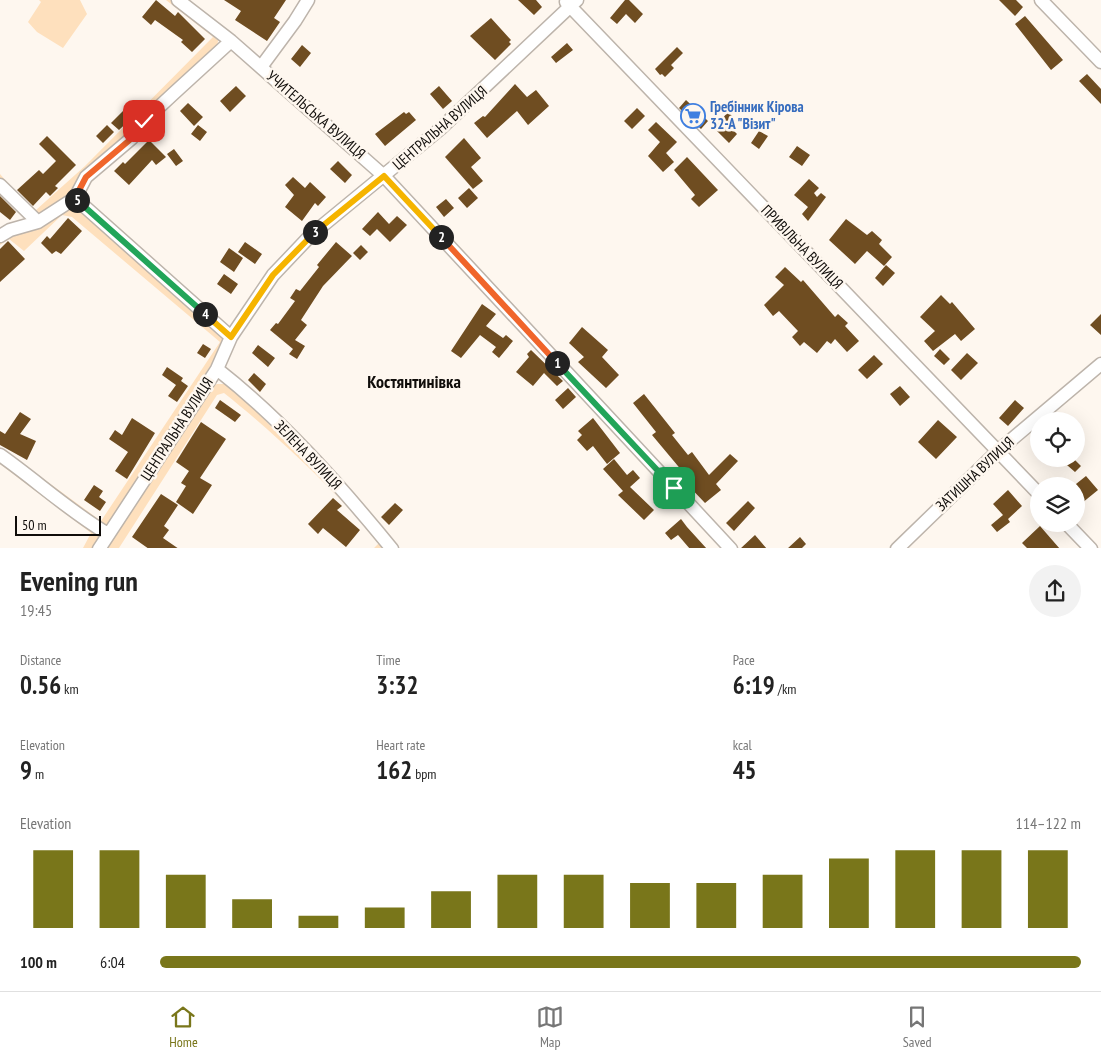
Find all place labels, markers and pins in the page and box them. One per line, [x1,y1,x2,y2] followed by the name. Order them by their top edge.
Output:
[710,97,804,133] place label: Гребінник Кірова 32-А "Візит"
[123,100,165,142] pin
[680,103,706,129] supermarket icon: Гребінник Кірова 32-А "Візит"
[64,188,90,212] pin: 5
[302,220,328,244] pin: 3
[428,224,454,250] pin: 2
[192,302,218,326] pin: 4
[544,350,570,376] pin: 1
[653,467,695,509] pin

